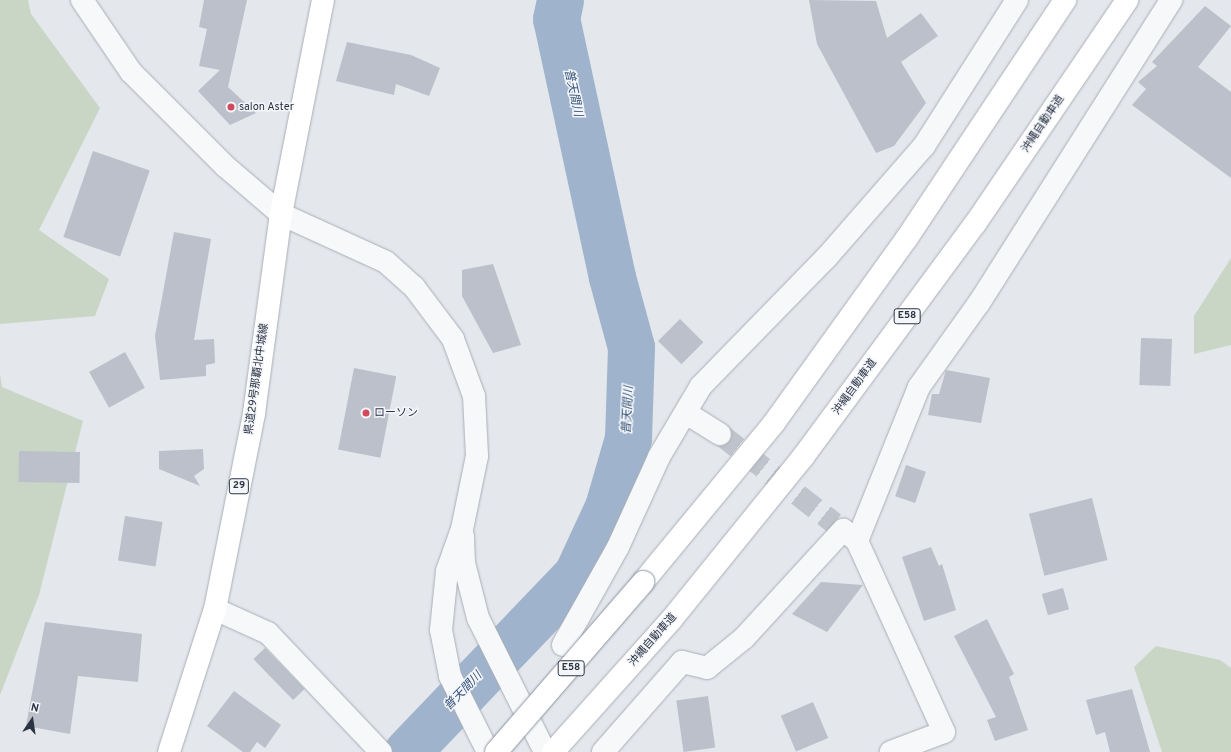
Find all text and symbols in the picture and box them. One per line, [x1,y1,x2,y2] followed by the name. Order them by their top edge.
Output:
[560,68,584,118] water label: 普天間川
[1019,93,1067,155] street label: 沖縄自動車道
[239,100,294,114] place label: salon Aster
[226,102,236,112] marker: salon Aster
[893,308,921,324] road number: E58
[243,322,271,436] street label: 県道29号那覇北中城線
[830,356,880,418] street label: 沖縄自動車道
[621,386,637,434] water label: 普天間川
[374,406,418,420] place label: ローソン
[361,408,371,418] marker: ローソン
[228,478,250,494] road number: 29
[626,611,680,669] street label: 沖縄自動車道
[557,660,585,676] road number: E58
[442,670,486,714] water label: 普天間川
[12,700,52,740] north arrow
[29,701,40,716] text: N

